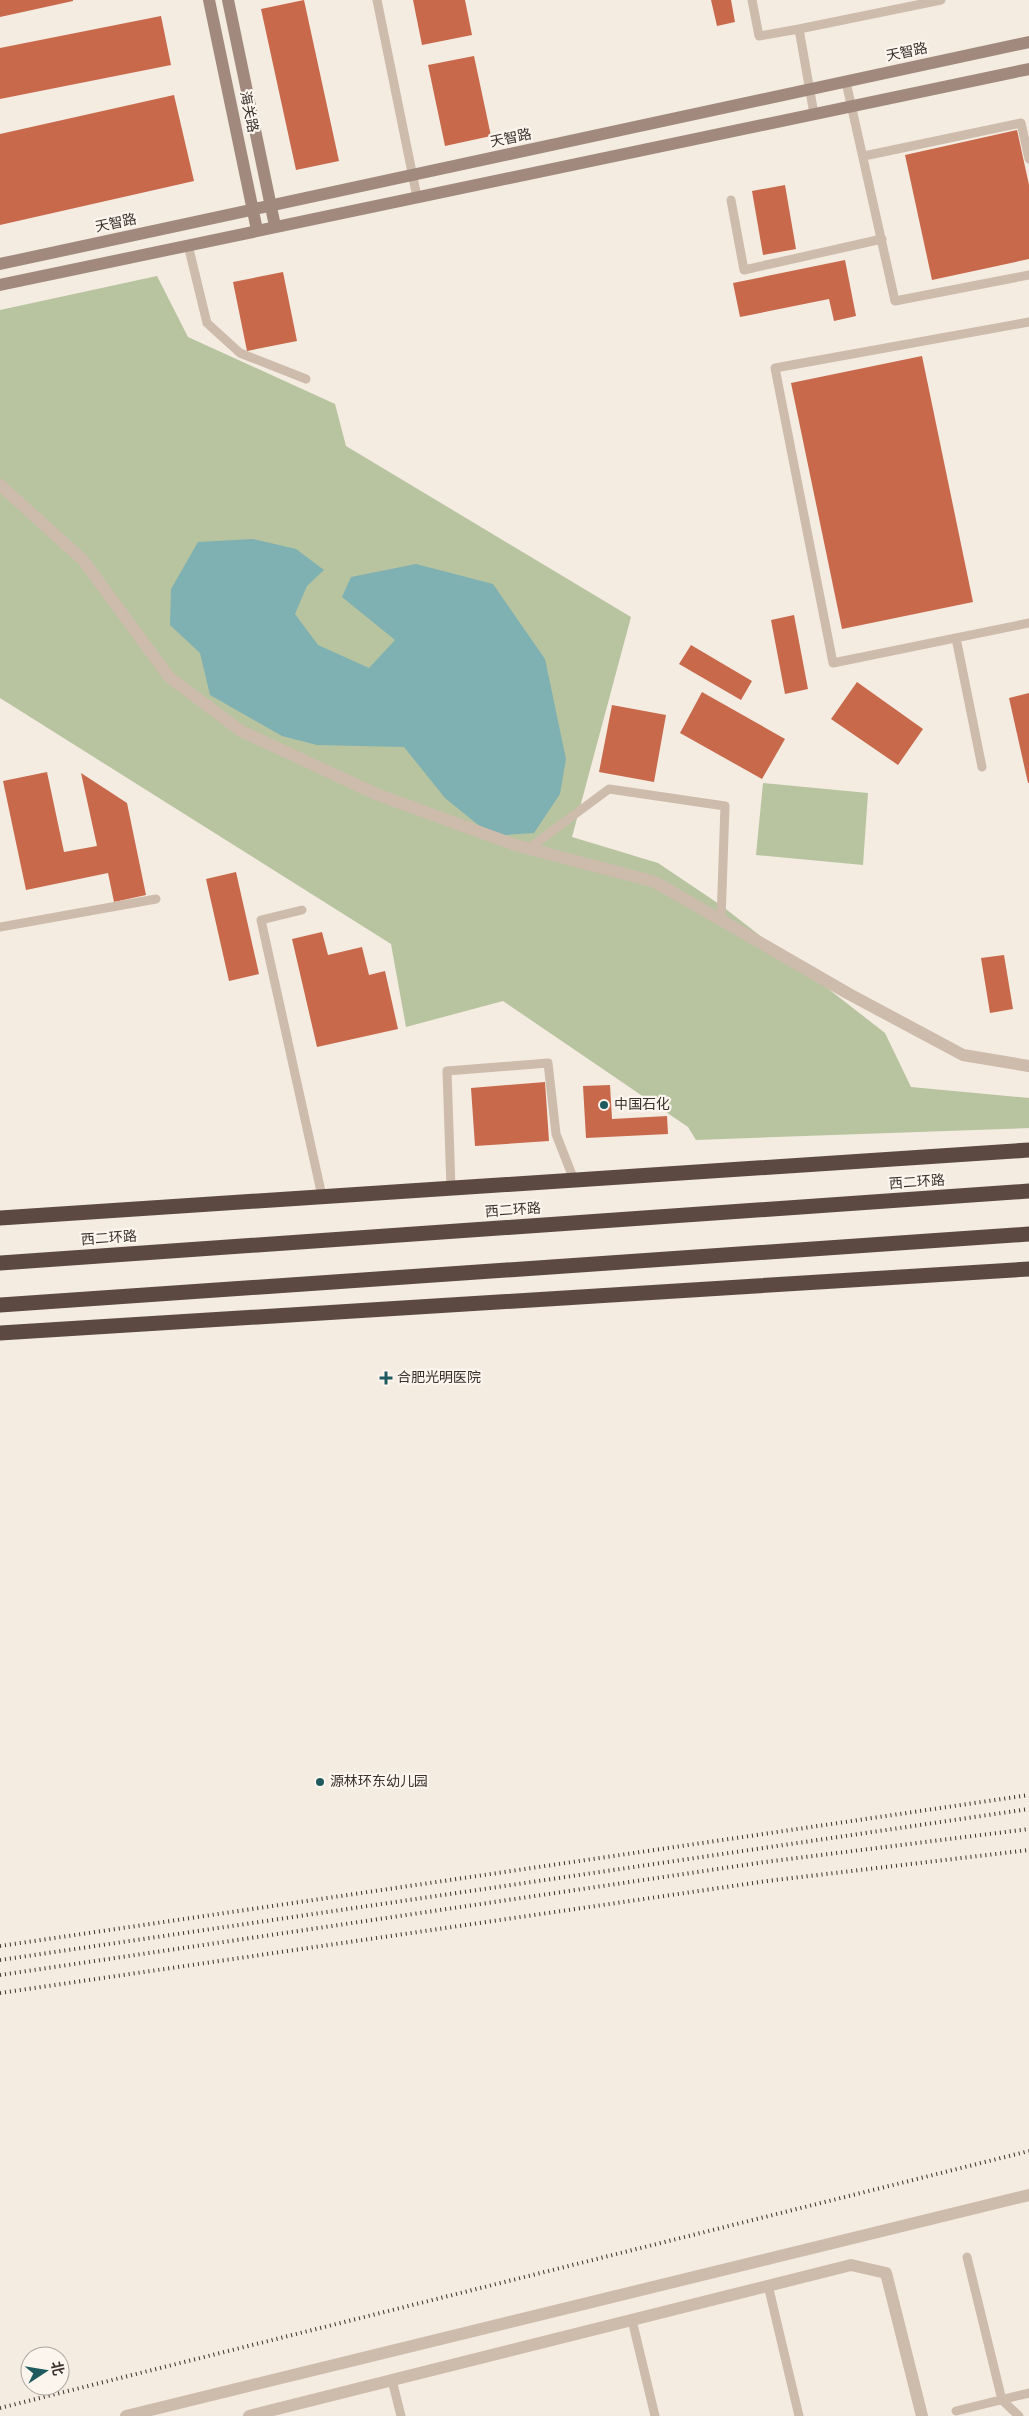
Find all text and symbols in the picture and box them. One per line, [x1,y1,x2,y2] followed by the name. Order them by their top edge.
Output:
[884,39,929,66] street label: 天智路
[235,90,261,134] street label: 海关路
[488,125,533,152] street label: 天智路
[93,210,138,237] street label: 天智路
[614,1096,670,1114] place label: 中国石化
[598,1099,610,1111] marker: 中国石化
[888,1173,946,1193] street label: 西二环路
[484,1201,542,1221] street label: 西二环路
[80,1229,138,1249] street label: 西二环路
[397,1370,481,1387] place label: 合肥光明医院
[379,1371,393,1385] marker: 合肥光明医院
[330,1774,428,1791] place label: 源林环东幼儿园
[314,1776,326,1788] marker: 源林环东幼儿园
[20,2346,70,2396] north arrow
[46,2360,66,2377] text: 北

